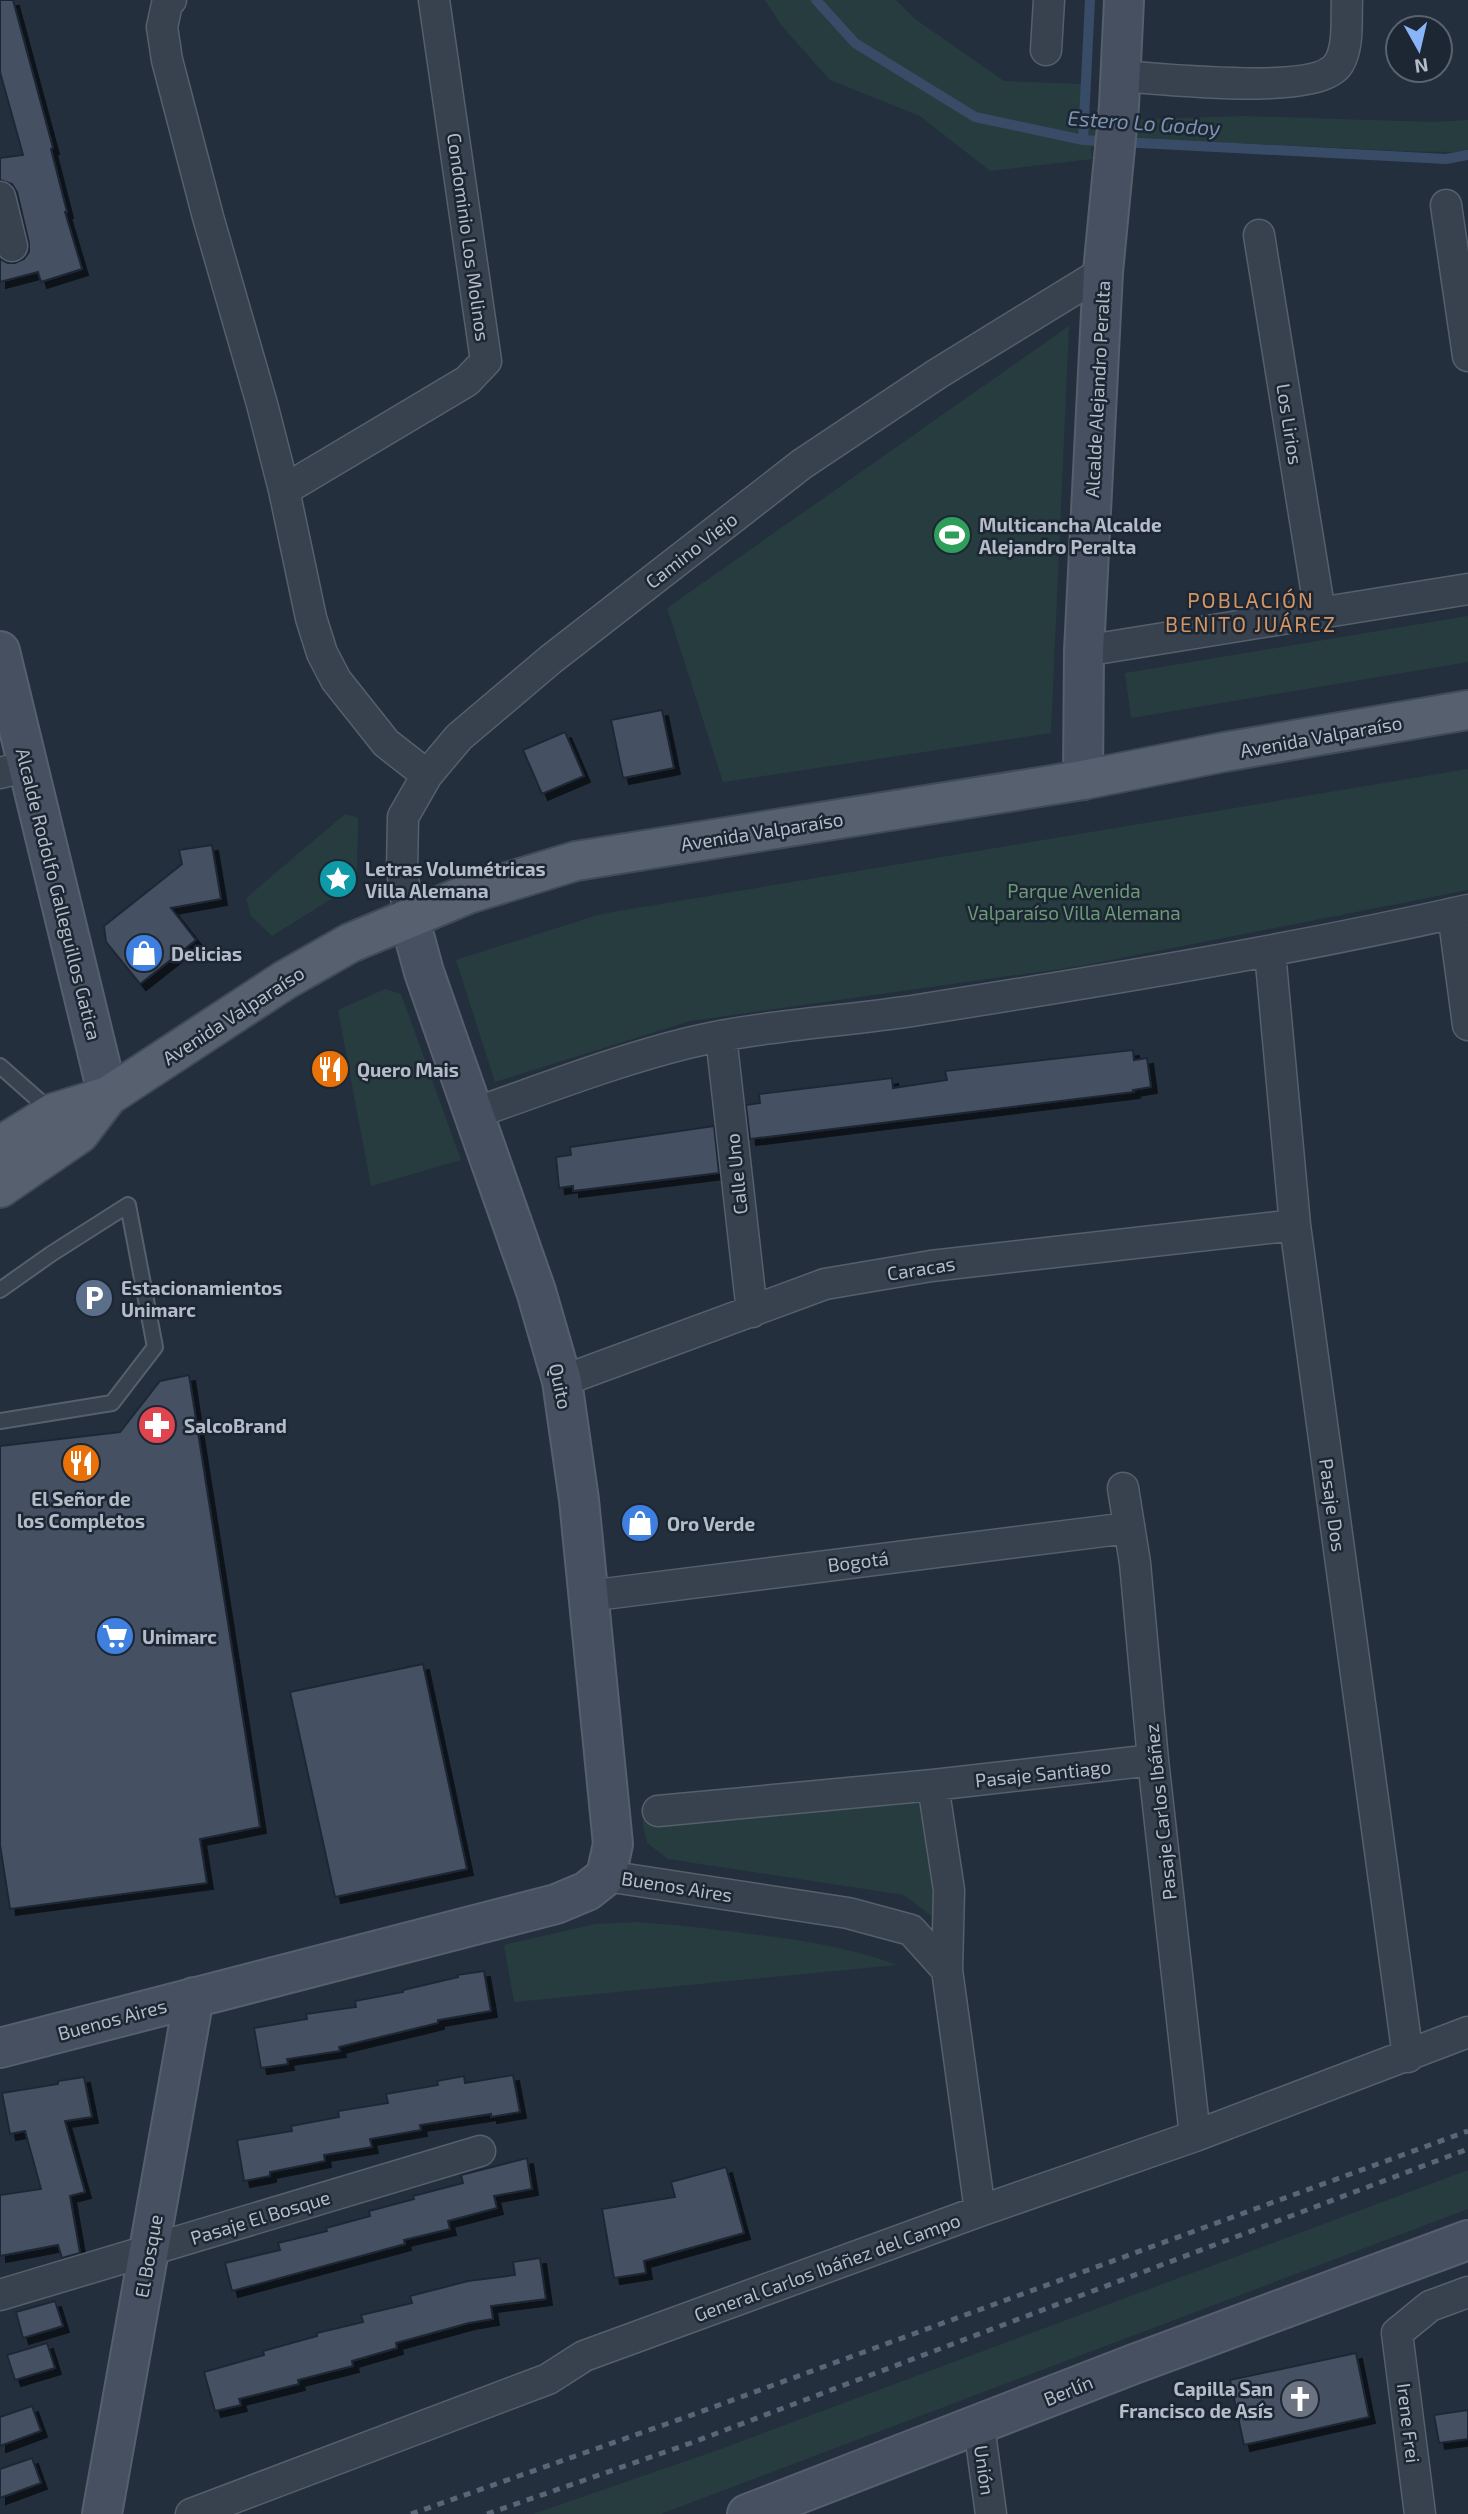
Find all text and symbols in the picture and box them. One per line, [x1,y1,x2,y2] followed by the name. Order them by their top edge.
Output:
[1384,14,1454,84] north arrow
[1413,54,1430,79] text: N
[1067,104,1221,141] water label: Estero Lo Godoy
[443,131,495,343] street label: Condominio Los Molinos
[1080,280,1114,498] street label: Alcalde Alejandro Peralta
[1272,382,1308,466] street label: Los Lirios
[640,507,742,593] street label: Camino Viejo
[979,513,1162,558] place label: Multicancha Alcalde Alejandro Peralta
[931,514,973,556] sports icon: Multicancha Alcalde Alejandro Peralta
[1165,587,1337,636] district label: POBLACIÓN BENITO JUÁREZ
[1238,710,1404,762] street label: Avenida Valparaíso
[12,746,106,1042] street label: Alcalde Rodolfo Galleguillos Gatica
[679,807,845,855] street label: Avenida Valparaíso
[365,857,546,902] place label: Letras Volumétricas Villa Alemana
[317,858,359,900] place icon: Letras Volumétricas Villa Alemana
[967,879,1181,924] park label: Parque Avenida Valparaíso Villa Alemana
[123,932,165,974] shop icon: Delicias
[171,942,242,965] place label: Delicias
[158,961,308,1069] street label: Avenida Valparaíso
[309,1048,351,1090] restaurant icon: Quero Mais
[357,1058,459,1082] place label: Quero Mais
[720,1132,752,1216] street label: Calle Uno
[885,1251,957,1285] street label: Caracas
[121,1276,282,1321] place label: Estacionamientos Unimarc
[73,1277,115,1319] parking icon: Estacionamientos Unimarc
[545,1361,577,1411] street label: Quito
[136,1404,178,1446] pharmacy icon: SalcoBrand
[184,1414,287,1437] place label: SalcoBrand
[60,1442,102,1484] restaurant icon: El Señor de los Completos
[1315,1457,1351,1553] street label: Pasaje Dos
[17,1487,145,1532] place label: El Señor de los Completos
[619,1502,661,1544] shop icon: Oro Verde
[667,1512,755,1535] place label: Oro Verde
[826,1546,890,1576] street label: Bogotá
[94,1615,136,1657] supermarket icon: Unimarc
[142,1625,217,1648] place label: Unimarc
[1139,1723,1181,1901] street label: Pasaje Carlos Ibáñez
[974,1754,1112,1792] street label: Pasaje Santiago
[620,1866,734,1906] street label: Buenos Aires
[55,1993,169,2045] street label: Buenos Aires
[187,2185,333,2249] street label: Pasaje El Bosque
[691,2208,963,2326] street label: General Carlos Ibáñez del Campo
[129,2213,167,2299] street label: El Bosque
[1040,2370,1096,2410] street label: Berlín
[1119,2377,1273,2422] place label: Capilla San Francisco de Asís
[1279,2378,1321,2420] church icon: Capilla San Francisco de Asís
[1393,2382,1425,2464] street label: Irene Frei
[970,2444,1000,2496] street label: Unión

